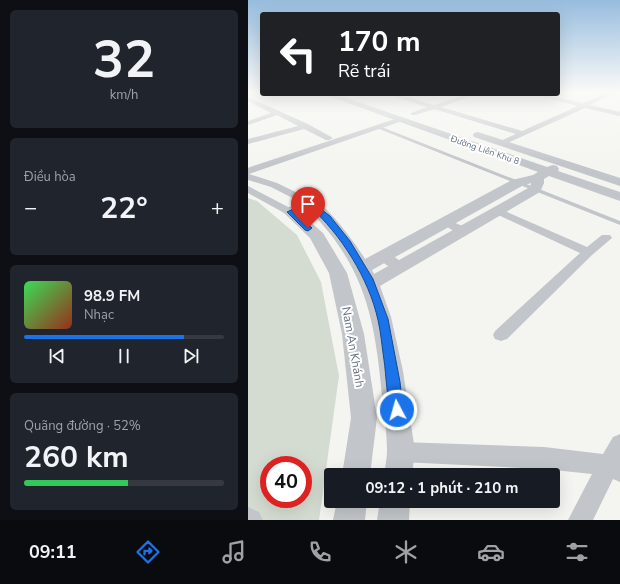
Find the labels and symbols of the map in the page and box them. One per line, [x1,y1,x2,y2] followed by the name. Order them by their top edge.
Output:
[448,132,521,167] street label: Đường Liên Khu 8
[291,187,325,228] pin
[338,305,368,389] street label: Nam An Khánh
[376,389,418,431] position arrow
[260,456,312,508] speed limit sign: 40

